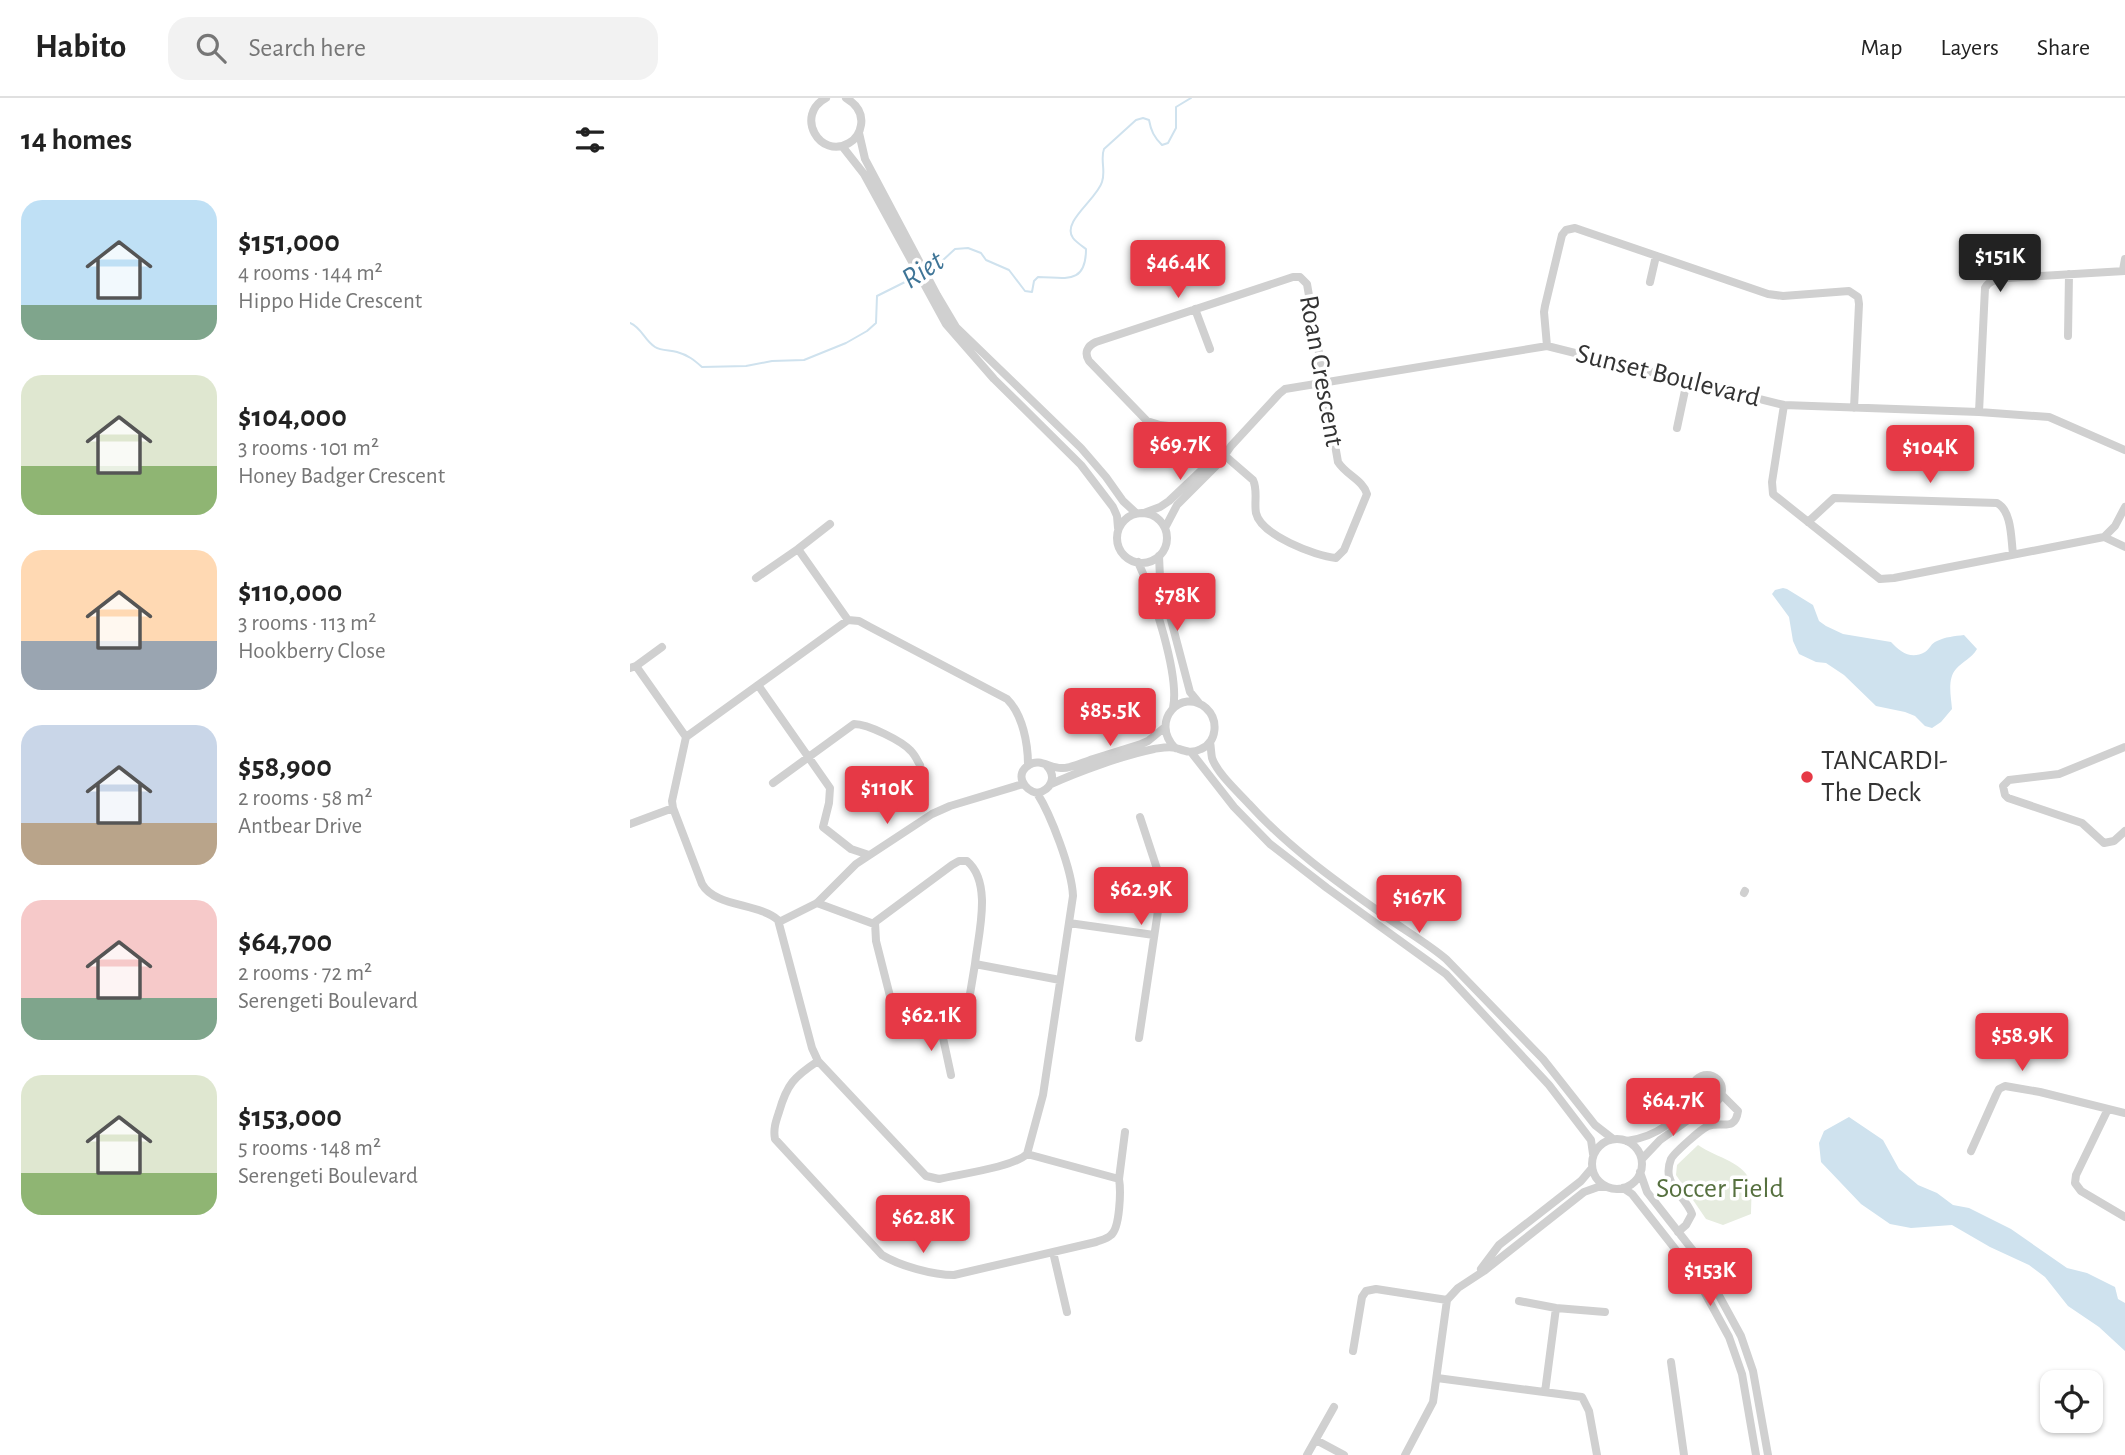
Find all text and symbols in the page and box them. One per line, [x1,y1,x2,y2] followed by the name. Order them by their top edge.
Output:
[168,17,658,80] search box
[192,29,230,67] icon: search
[35,31,126,64] text: Habito
[248,35,366,61] text: Search here
[1860,36,1902,60] text: Map
[1940,36,1999,60] text: Layers
[2037,36,2090,60] text: Share
[571,121,609,159] icon: filters
[21,125,132,155] text: 14 homes
[238,227,340,257] text: $151,000
[77,228,161,312] icon: home
[1951,234,2049,294] pin: $151K
[1121,240,1235,300] pin: $46.4K
[897,245,950,294] water label: Riet
[1975,245,2025,268] text: $151K
[1146,251,1210,274] text: $46.4K
[238,262,383,285] text: 4 rooms · 144 m²
[238,290,422,313] text: Hippo Hide Crescent
[1294,293,1348,449] street label: Roan Crescent
[1573,340,1763,412] street label: Sunset Boulevard
[238,402,347,432] text: $104,000
[77,403,161,487] icon: home
[1123,422,1237,482] pin: $69.7K
[1881,426,1979,485] pin: $104K
[1149,433,1211,456] text: $69.7K
[1902,436,1958,459] text: $104K
[238,437,379,460] text: 3 rooms · 101 m²
[238,465,445,488] text: Honey Badger Crescent
[1136,574,1218,633] pin: $78K
[238,577,343,607] text: $110,000
[77,578,161,662] icon: home
[1154,584,1200,607] text: $78K
[238,612,376,635] text: 3 rooms · 113 m²
[238,640,386,663] text: Hookberry Close
[1053,688,1167,748] pin: $85.5K
[1080,699,1140,722] text: $85.5K
[1821,747,1948,807] place label: TANCARDI- The Deck
[238,752,332,782] text: $58,900
[77,753,161,837] icon: home
[838,766,936,826] pin: $110K
[1799,769,1815,785] marker: TANCARDI- The Deck
[861,777,913,800] text: $110K
[238,787,373,810] text: 2 rooms · 58 m²
[238,815,362,838] text: Antbear Drive
[1084,868,1198,927] pin: $62.9K
[1370,876,1468,935] pin: $167K
[1110,878,1172,901] text: $62.9K
[1392,886,1446,909] text: $167K
[238,927,332,957] text: $64,700
[77,928,161,1012] icon: home
[238,962,372,985] text: 2 rooms · 72 m²
[238,990,418,1013] text: Serengeti Boulevard
[874,993,988,1053] pin: $62.1K
[901,1004,961,1027] text: $62.1K
[1965,1014,2079,1073] pin: $58.9K
[1991,1024,2053,1047] text: $58.9K
[1616,1079,1730,1138] pin: $64.7K
[1642,1089,1704,1112] text: $64.7K
[238,1102,342,1132] text: $153,000
[77,1103,161,1187] icon: home
[238,1137,381,1160] text: 5 rooms · 148 m²
[238,1165,418,1188] text: Serengeti Boulevard
[1656,1175,1784,1203] park label: Soccer Field
[866,1196,980,1255] pin: $62.8K
[892,1206,954,1229] text: $62.8K
[1661,1248,1759,1308] pin: $153K
[1684,1259,1736,1282] text: $153K
[2040,1370,2103,1433] map controls
[2040,1370,2103,1433] button: locate

